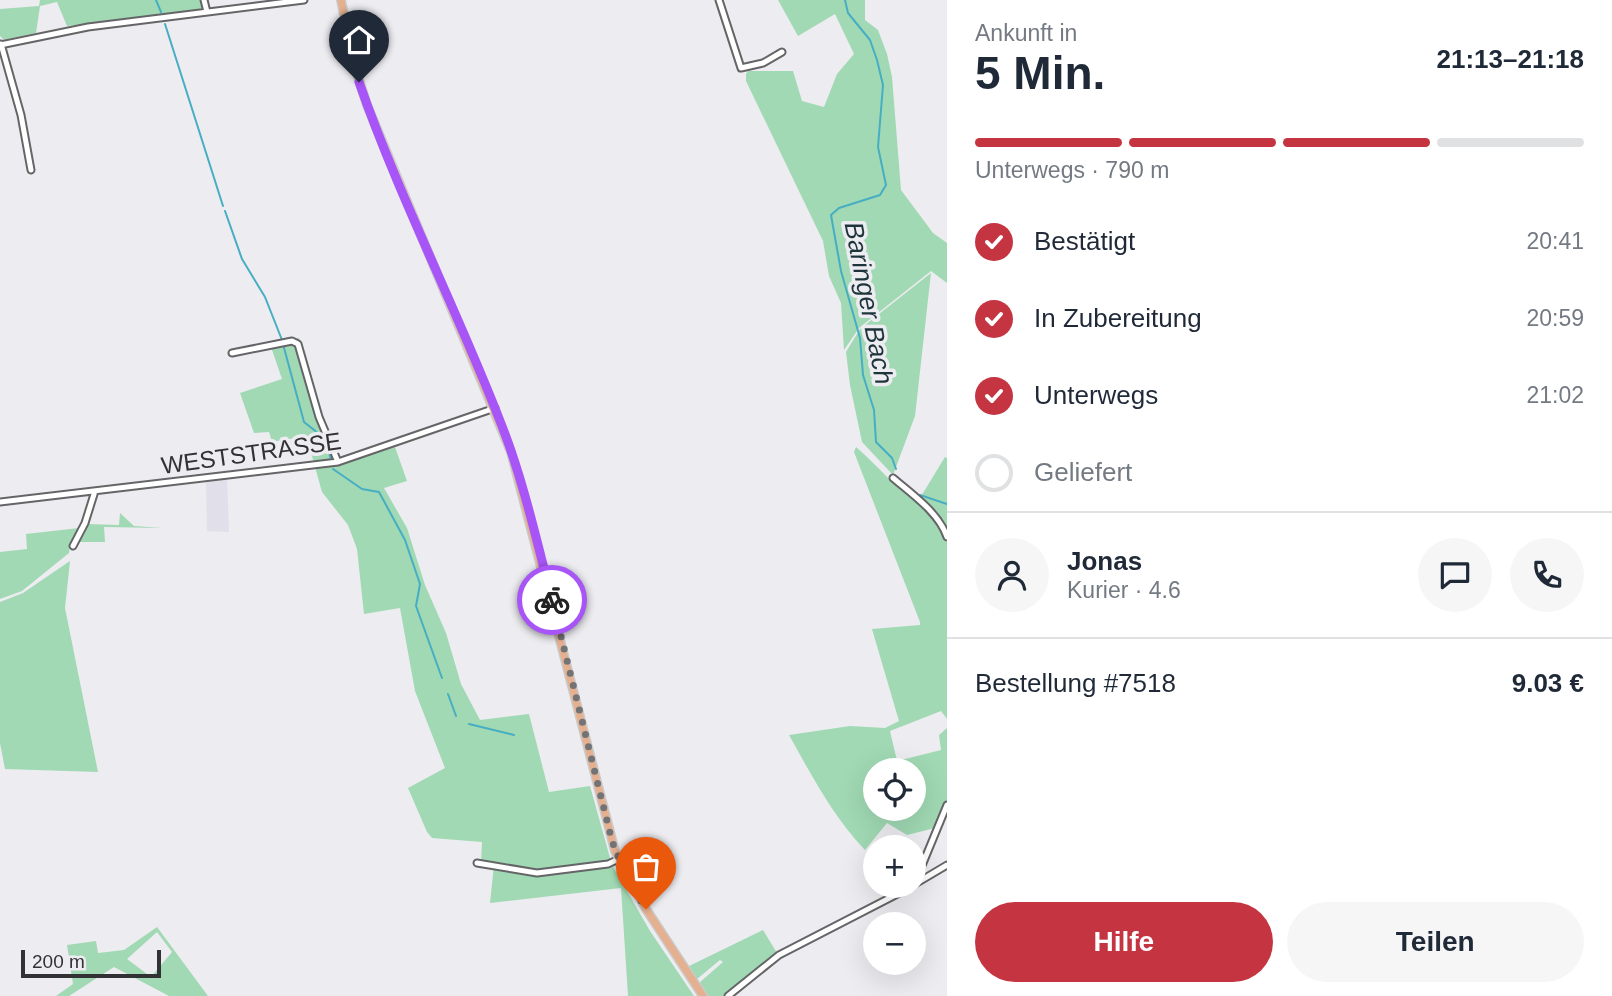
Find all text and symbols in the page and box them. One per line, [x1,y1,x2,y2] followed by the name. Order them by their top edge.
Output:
[329,10,389,82] pin
[975,20,1077,46] text: Ankunft in
[340,21,378,59] icon: home
[1437,44,1584,74] text: 21:13–21:18
[975,47,1105,99] text: 5 Min.
[975,157,1169,183] text: Unterwegs · 790 m
[839,219,899,387] water label: Baringer Bach
[975,223,1013,261] icon: check
[1034,226,1135,256] text: Bestätigt
[1526,228,1584,254] text: 20:41
[975,300,1013,338] icon: check
[1034,303,1202,333] text: In Zubereitung
[1526,305,1584,331] text: 20:59
[975,377,1013,415] icon: check
[1034,380,1158,410] text: Unterwegs
[1526,382,1584,408] text: 21:02
[159,427,343,479] street label: WESTSTRASSE
[1034,457,1132,487] text: Geliefert
[975,538,1049,612] button: person
[1418,538,1492,612] button: chat
[1510,538,1584,612] button: phone
[1067,546,1142,576] text: Jonas
[517,565,587,635] courier
[1067,577,1181,603] text: Kurier · 4.6
[533,581,571,619] icon: bike
[975,668,1176,698] text: Bestellung #7518
[1512,668,1584,698] text: 9.03 €
[863,758,926,975] map controls
[863,758,926,821] button: locate
[863,835,926,898] button: +
[616,837,676,909] pin
[627,848,665,886] icon: bag
[975,902,1273,982] button: Hilfe
[1287,902,1584,982] button: Teilen
[863,912,926,975] button: −
[21,947,161,979] scale bar
[32,951,85,972] text: 200 m

